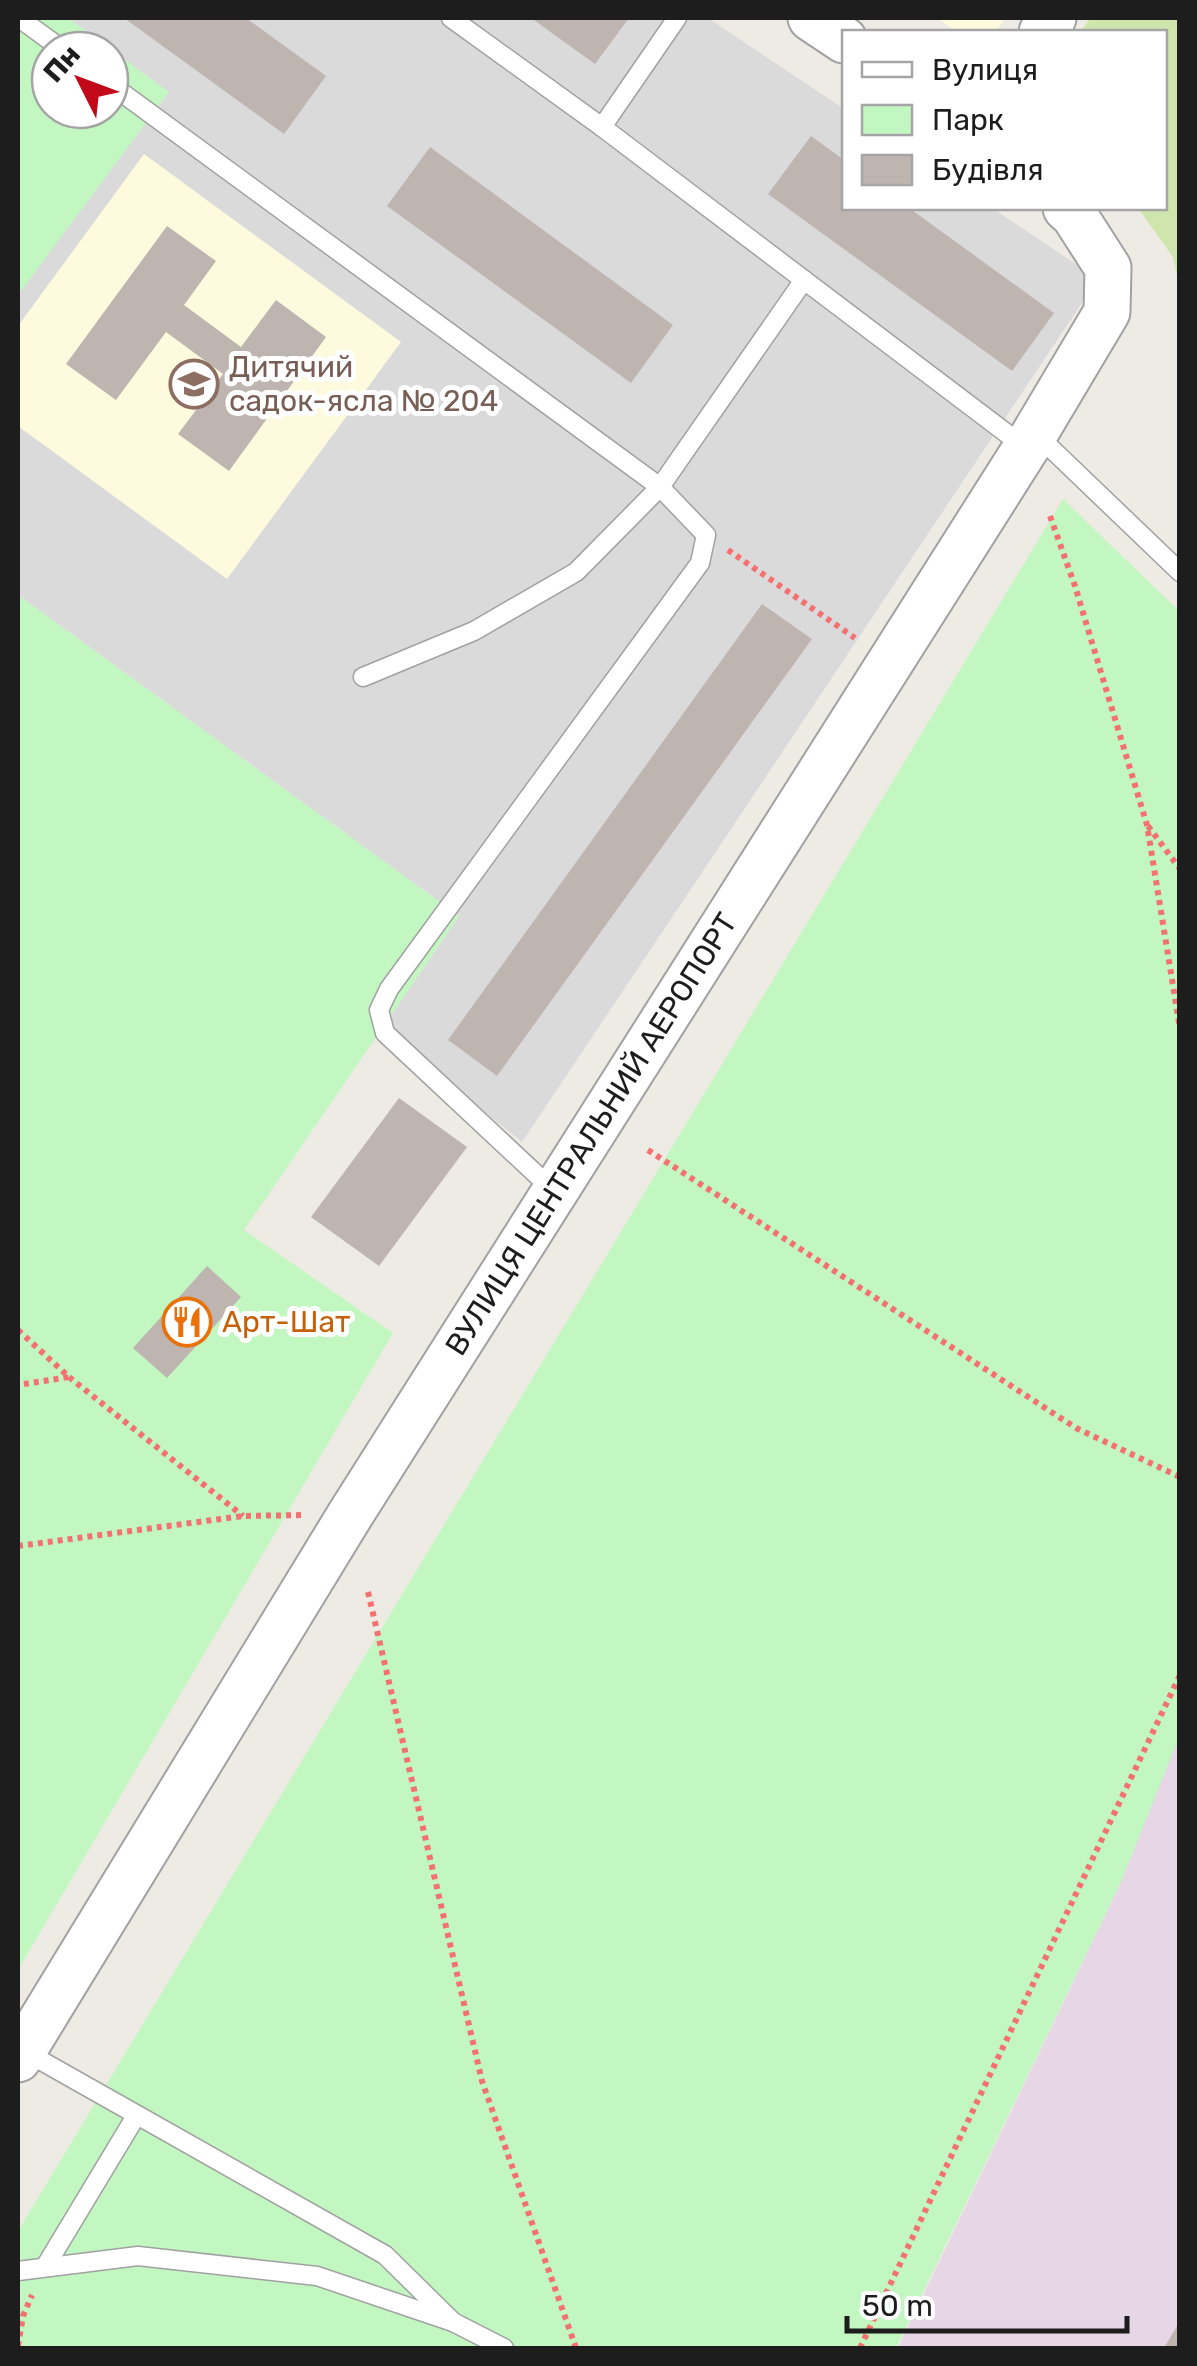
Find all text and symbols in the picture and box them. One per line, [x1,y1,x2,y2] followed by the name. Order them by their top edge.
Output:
[30,30,130,130] north arrow
[842,30,1167,210] legend
[37,38,87,89] text: Пн
[932,52,1038,88] text: Вулиця
[932,102,1004,138] text: Парк
[932,152,1043,188] text: Будівля
[229,349,498,419] place label: Дитячий садок-ясла № 204
[168,358,220,410] school or university icon: Дитячий садок-ясла № 204
[438,906,745,1362] street label: ВУЛИЦЯ ЦЕНТРАЛЬНИЙ АЕРОПОРТ
[161,1296,213,1348] restaurant icon: Арт-Шат
[222,1304,350,1340] place label: Арт-Шат
[847,2271,1127,2333] scale bar
[862,2288,933,2324] text: 50 m

